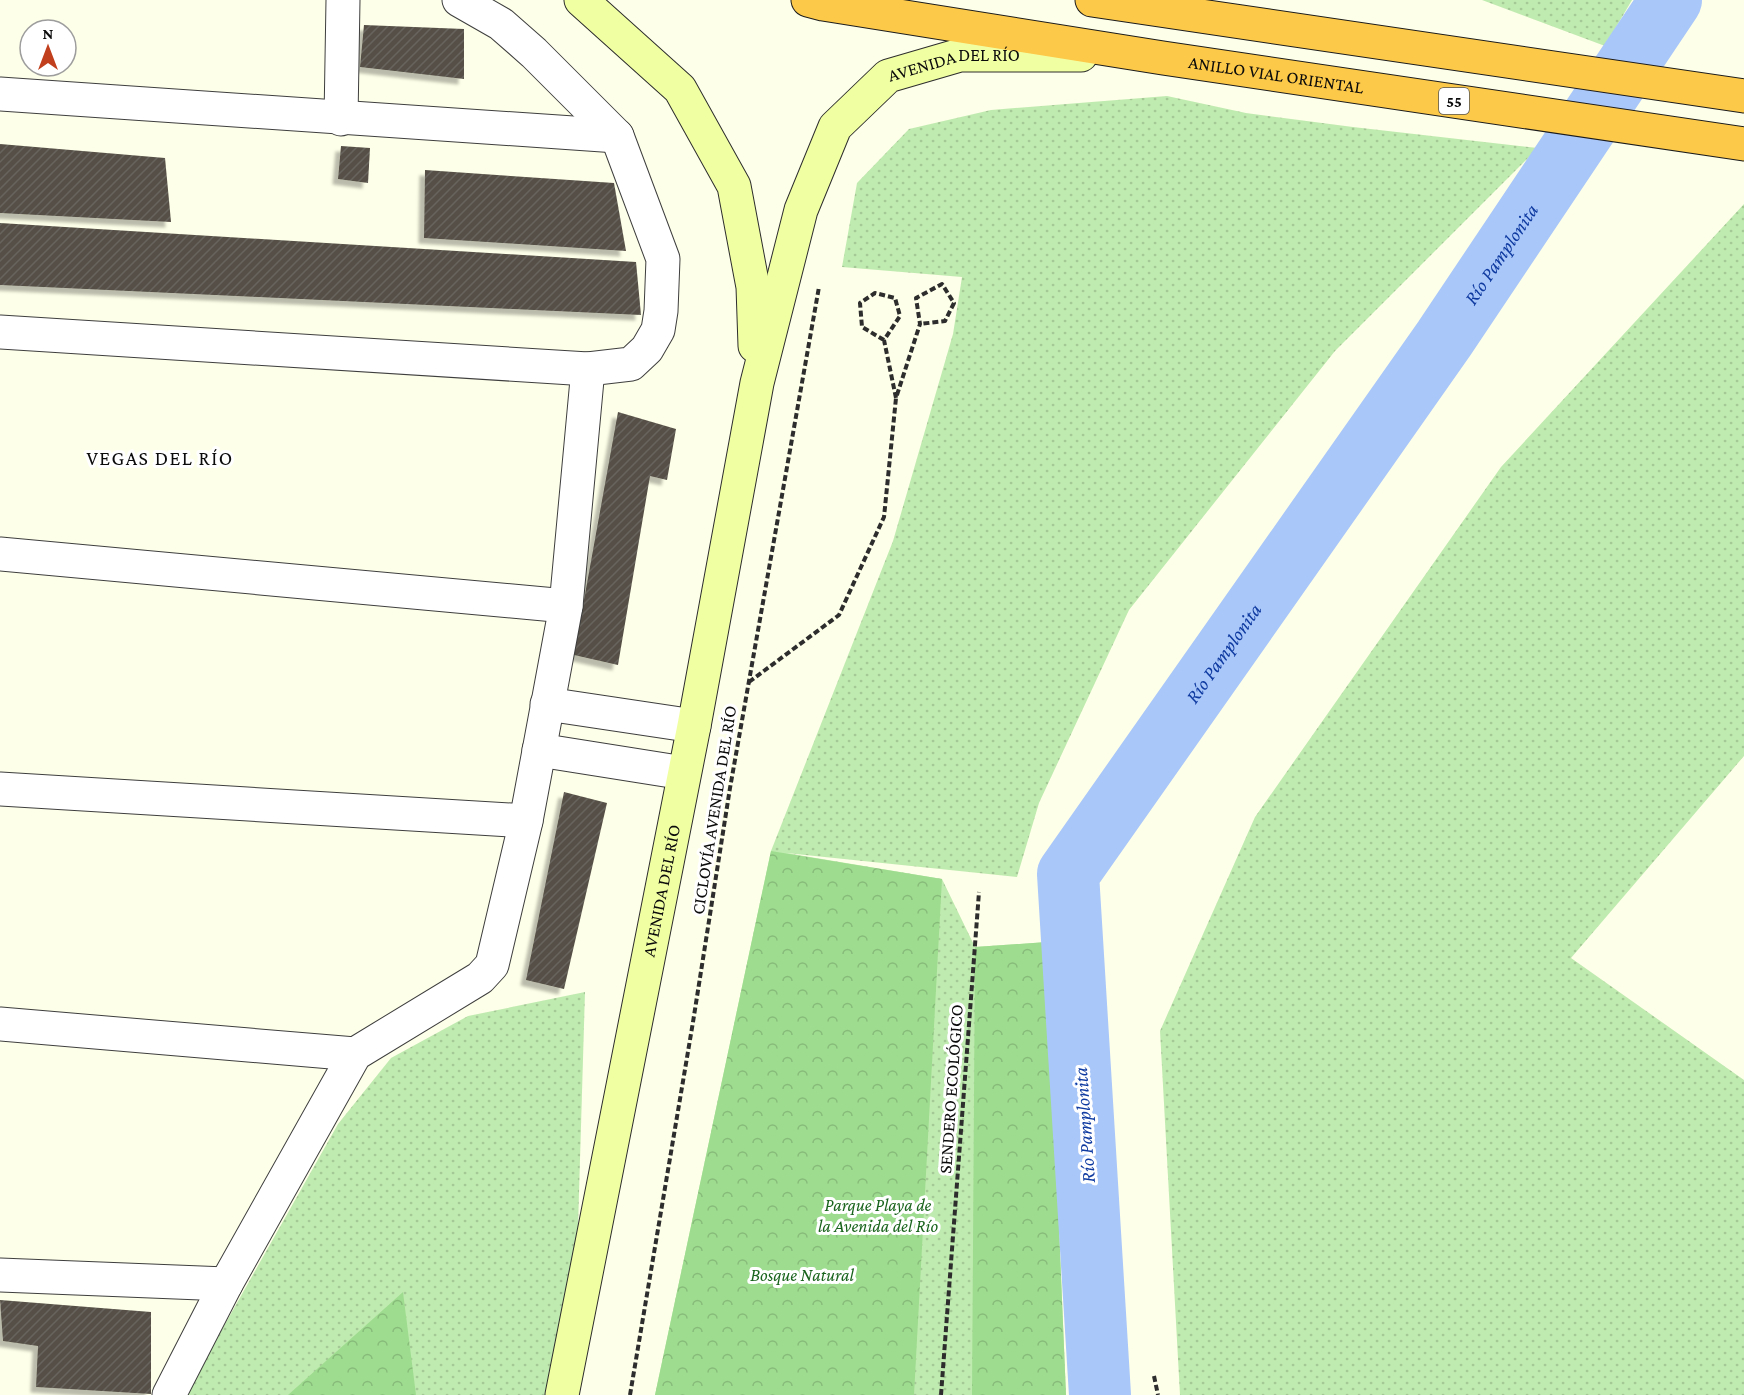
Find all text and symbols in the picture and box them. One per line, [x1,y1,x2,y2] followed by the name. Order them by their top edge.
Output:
[18,18,78,78] north arrow
[43,25,54,42] text: N
[886,45,1020,85] street label: AVENIDA DEL RÍO
[1187,52,1365,98] street label: ANILLO VIAL ORIENTAL
[1439,88,1469,114] road number: 55
[1459,200,1542,309] water label: Río Pamplonita
[86,447,234,469] district label: VEGAS DEL RÍO
[1181,599,1266,707] water label: Río Pamplonita
[688,704,740,916] street label: CICLOVÍA AVENIDA DEL RÍO
[639,823,684,959] street label: AVENIDA DEL RÍO
[935,1004,967,1174] street label: SENDERO ECOLÓGICO
[1069,1066,1100,1184] water label: Río Pamplonita
[818,1195,938,1236] park label: Parque Playa de la Avenida del Río
[750,1265,854,1285] park label: Bosque Natural

